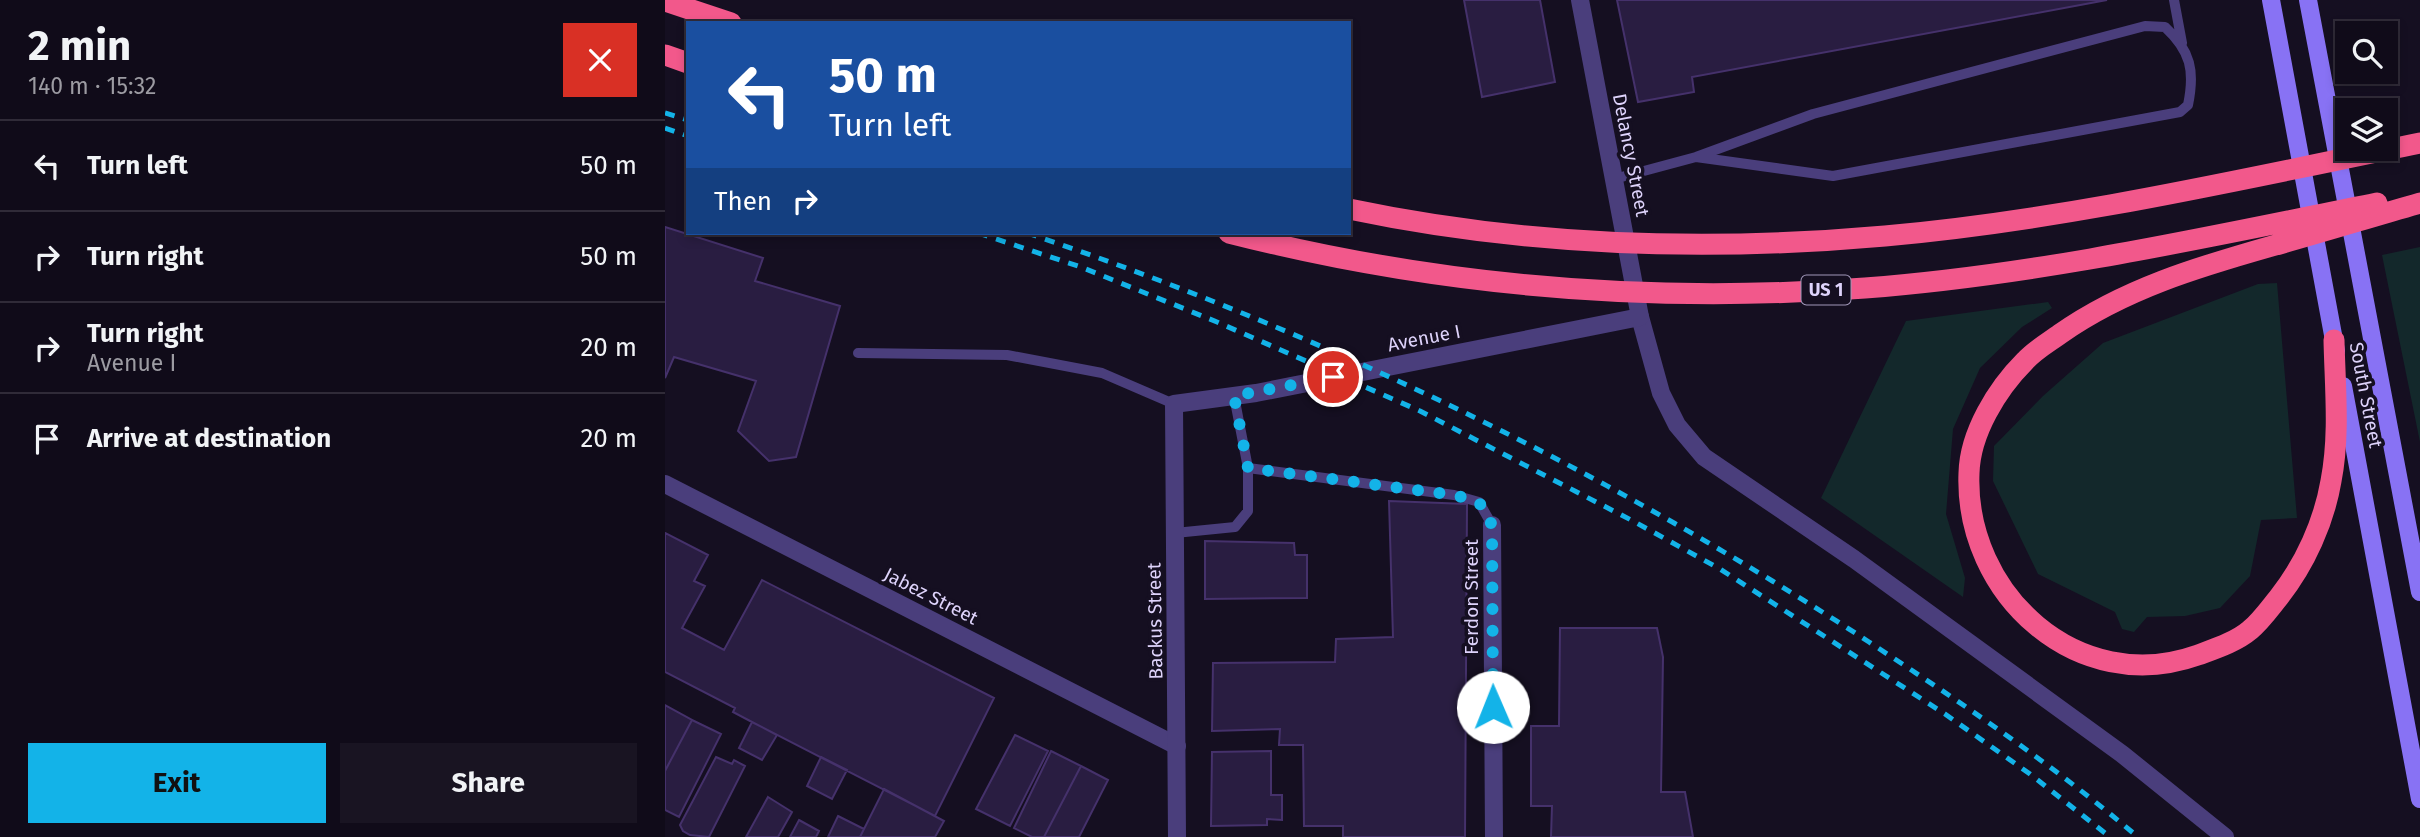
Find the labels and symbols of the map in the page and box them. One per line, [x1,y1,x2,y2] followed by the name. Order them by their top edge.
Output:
[1608,92,1654,218] street label: Delancy Street
[1801,276,1851,304] road number: US 1
[1386,320,1462,356] street label: Avenue I
[2344,340,2388,450] street label: South Street
[1303,347,1363,407] pin
[1460,539,1483,655] street label: Ferdon Street
[880,562,982,630] street label: Jabez Street
[1142,562,1168,680] street label: Backus Street
[1456,670,1530,744] position arrow

